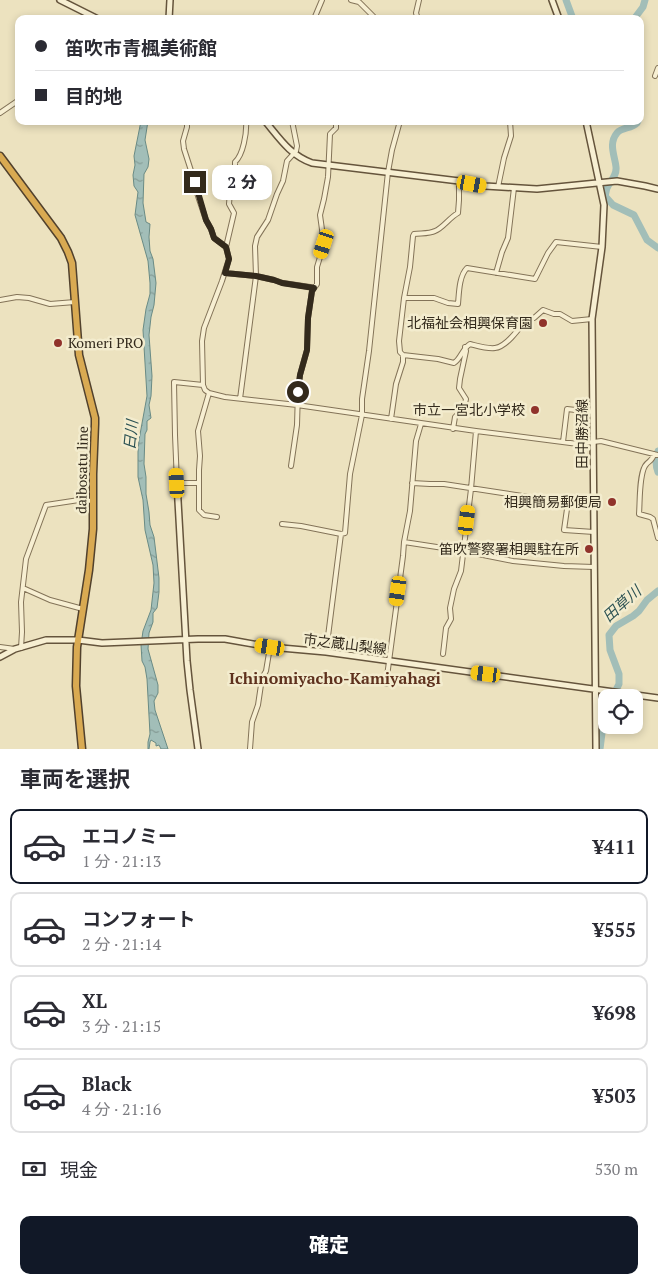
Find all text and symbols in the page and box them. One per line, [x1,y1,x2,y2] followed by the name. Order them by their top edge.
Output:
[65,35,217,60] text: 笛吹市青楓美術館
[65,83,122,108] text: 目的地
[212,164,272,200] callout: 2 分
[184,171,206,193] route end
[227,171,257,193] text: 2 分
[455,174,488,194] car
[312,227,335,261] car
[407,313,533,332] place label: 北福祉会相興保育園
[537,317,549,329] marker: 北福祉会相興保育園
[68,333,143,352] place label: Komeri PRO
[52,337,64,349] marker: Komeri PRO
[287,381,309,403] route start
[572,399,591,469] street label: 田中勝沼線
[413,400,525,419] place label: 市立一宮北小学校
[529,404,541,416] marker: 市立一宮北小学校
[118,417,142,451] water label: 日川
[71,426,92,514] street label: daibosatu line
[168,468,185,498] car
[504,492,602,511] place label: 相興簡易郵便局
[606,496,618,508] marker: 相興簡易郵便局
[457,504,476,536] car
[439,539,579,558] place label: 笛吹警察署相興駐在所
[583,543,595,555] marker: 笛吹警察署相興駐在所
[388,575,407,607] car
[598,579,646,626] water label: 田草川
[302,629,388,658] street label: 市之蔵山梨線
[254,637,285,657] car
[470,665,501,683] car
[229,667,441,689] district label: Ichinomiyacho-Kamiyahagi
[598,689,643,734] map controls
[598,689,643,734] button: locate
[20,764,130,793] text: 車両を選択
[82,823,177,848] text: エコノミー
[22,824,67,869] icon: car
[593,834,636,859] text: ¥411
[82,850,161,872] text: 1 分 · 21:13
[82,906,195,931] text: コンフォート
[22,907,67,952] icon: car
[593,917,636,942] text: ¥555
[82,933,161,955] text: 2 分 · 21:14
[82,988,107,1013] text: XL
[22,990,67,1035] icon: car
[593,1000,636,1025] text: ¥698
[82,1015,161,1037] text: 3 分 · 21:15
[82,1071,132,1096] text: Black
[22,1073,67,1118] icon: car
[593,1083,636,1108] text: ¥503
[82,1098,161,1120] text: 4 分 · 21:16
[20,1155,48,1183] icon: cash
[60,1157,98,1182] text: 現金
[595,1158,638,1180] text: 530 m
[20,1216,638,1274] button: 確定

